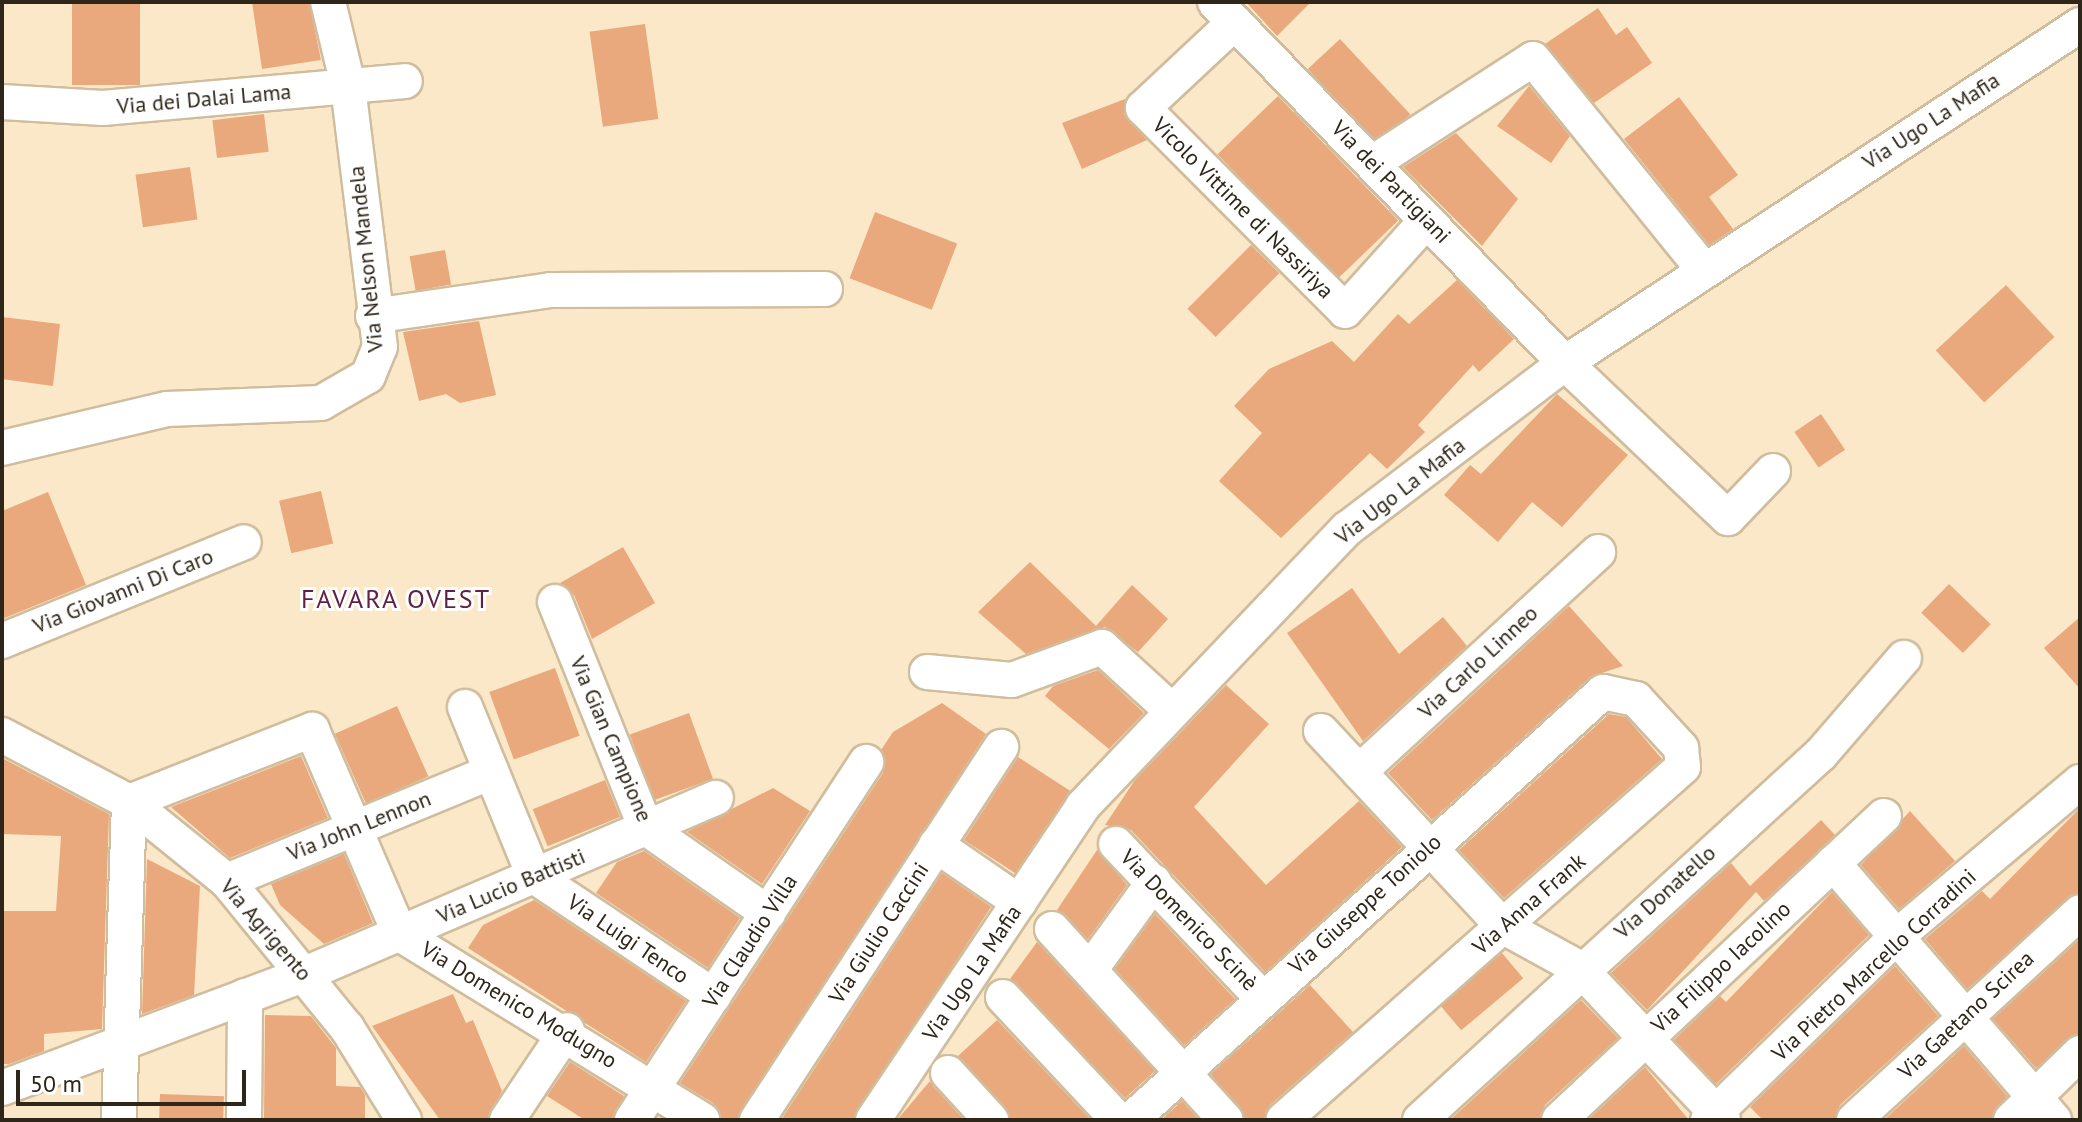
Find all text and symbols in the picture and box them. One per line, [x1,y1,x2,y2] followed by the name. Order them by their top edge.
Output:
[1858,67,2004,175] street label: Via Ugo La Mafia
[116,78,292,120] street label: Via dei Dalai Lama
[1147,112,1339,304] street label: Vicolo Vittime di Nassiriya
[1326,115,1456,249] street label: Via dei Partigiani
[343,165,389,353] street label: Via Nelson Mandela
[1330,432,1470,550] street label: Via Ugo La Mafia
[29,543,217,639] street label: Via Giovanni Di Caro
[300,583,492,615] district label: FAVARA OVEST
[1413,600,1543,724] street label: Via Carlo Linneo
[564,652,658,826] street label: Via Gian Campione
[283,785,435,867] street label: Via John Lennon
[1283,828,1447,980] street label: Via Giuseppe Toniolo
[1609,840,1721,944] street label: Via Donatello
[433,843,589,929] street label: Via Lucio Battisti
[1115,844,1263,996] street label: Via Domenico Scinè
[1467,848,1591,960] street label: Via Anna Frank
[824,858,934,1008] street label: Via Giulio Caccini
[1767,864,1981,1066] street label: Via Pietro Marcello Corradini
[697,869,803,1013] street label: Via Claudio Villa
[214,873,318,987] street label: Via Agrigento
[562,889,694,989] street label: Via Luigi Tenco
[1646,896,1796,1038] street label: Via Filippo Iacolino
[917,900,1027,1046] street label: Via Ugo La Mafia
[416,936,622,1074] street label: Via Domenico Modugno
[1893,945,2039,1085] street label: Via Gaetano Scirea
[20,1054,250,1104] scale bar
[30,1068,82,1099] text: 50 m

